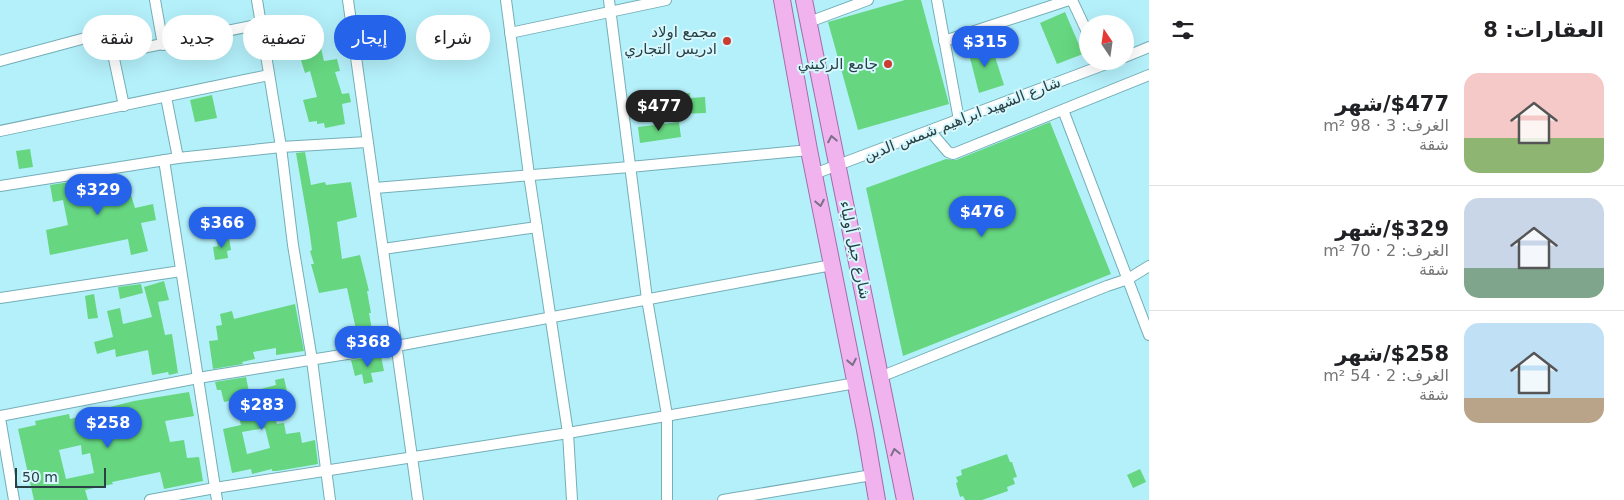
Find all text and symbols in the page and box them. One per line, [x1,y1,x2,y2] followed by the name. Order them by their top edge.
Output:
[82,15,152,60] chip: شقة
[162,15,233,60] chip: جديد
[243,15,324,60] chip: تصفية
[334,15,406,60] chip: إيجار
[416,15,490,60] chip: شراء
[1079,15,1134,70] north arrow
[1079,15,1134,70] map controls
[1169,16,1197,44] icon: filters
[1483,18,1604,42] text: العقارات: 8
[624,23,717,59] place label: مجمع اولاد ادريس التجاري
[955,26,1015,68] pin: $315
[963,32,1007,51] text: $315
[721,35,733,47] marker: مجمع اولاد ادريس التجاري
[798,55,878,74] place label: جامع الركيني
[882,58,894,70] marker: جامع الركيني
[861,73,1063,165] street label: شارع الشهيد ابراهيم شمس الدين
[629,90,689,132] pin: $477
[1335,92,1449,116] text: $477/شهر
[1504,93,1564,153] icon: home
[637,96,681,115] text: $477
[1323,116,1449,135] text: الغرف: 3 · 98 m²
[828,134,838,143] one-way arrow
[1419,135,1449,154] text: شقة
[68,174,128,216] pin: $329
[76,180,120,199] text: $329
[952,196,1012,238] pin: $476
[814,198,824,207] one-way arrow
[836,199,875,301] street label: شارع جبل أولياء
[960,202,1004,221] text: $476
[192,206,252,249] pin: $366
[200,213,244,232] text: $366
[1335,217,1449,241] text: $329/شهر
[1504,218,1564,278] icon: home
[1323,241,1449,260] text: الغرف: 2 · 70 m²
[1419,260,1449,279] text: شقة
[338,326,398,368] pin: $368
[346,332,390,351] text: $368
[1335,342,1449,366] text: $258/شهر
[1504,343,1564,403] icon: home
[846,358,856,367] one-way arrow
[1323,366,1449,385] text: الغرف: 2 · 54 m²
[1419,385,1449,404] text: شقة
[232,388,292,431] pin: $283
[240,395,284,414] text: $283
[78,406,138,449] pin: $258
[86,413,130,432] text: $258
[891,448,901,457] one-way arrow
[15,465,106,488] scale bar
[22,469,58,485] text: 50 m

